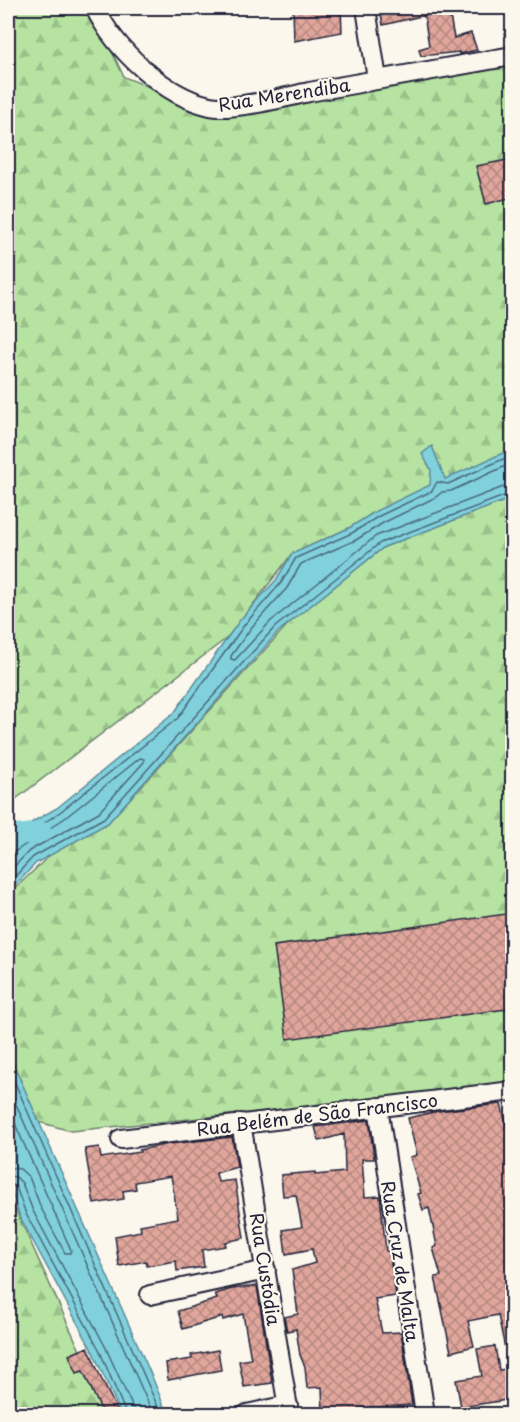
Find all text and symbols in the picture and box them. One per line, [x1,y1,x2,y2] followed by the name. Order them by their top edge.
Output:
[216,70,352,118] street label: Rua Merendiba
[195,1086,439,1142] street label: Rua Belém de São Francisco
[375,1179,427,1344] street label: Rua Cruz de Malta
[244,1211,288,1328] street label: Rua Custódia

